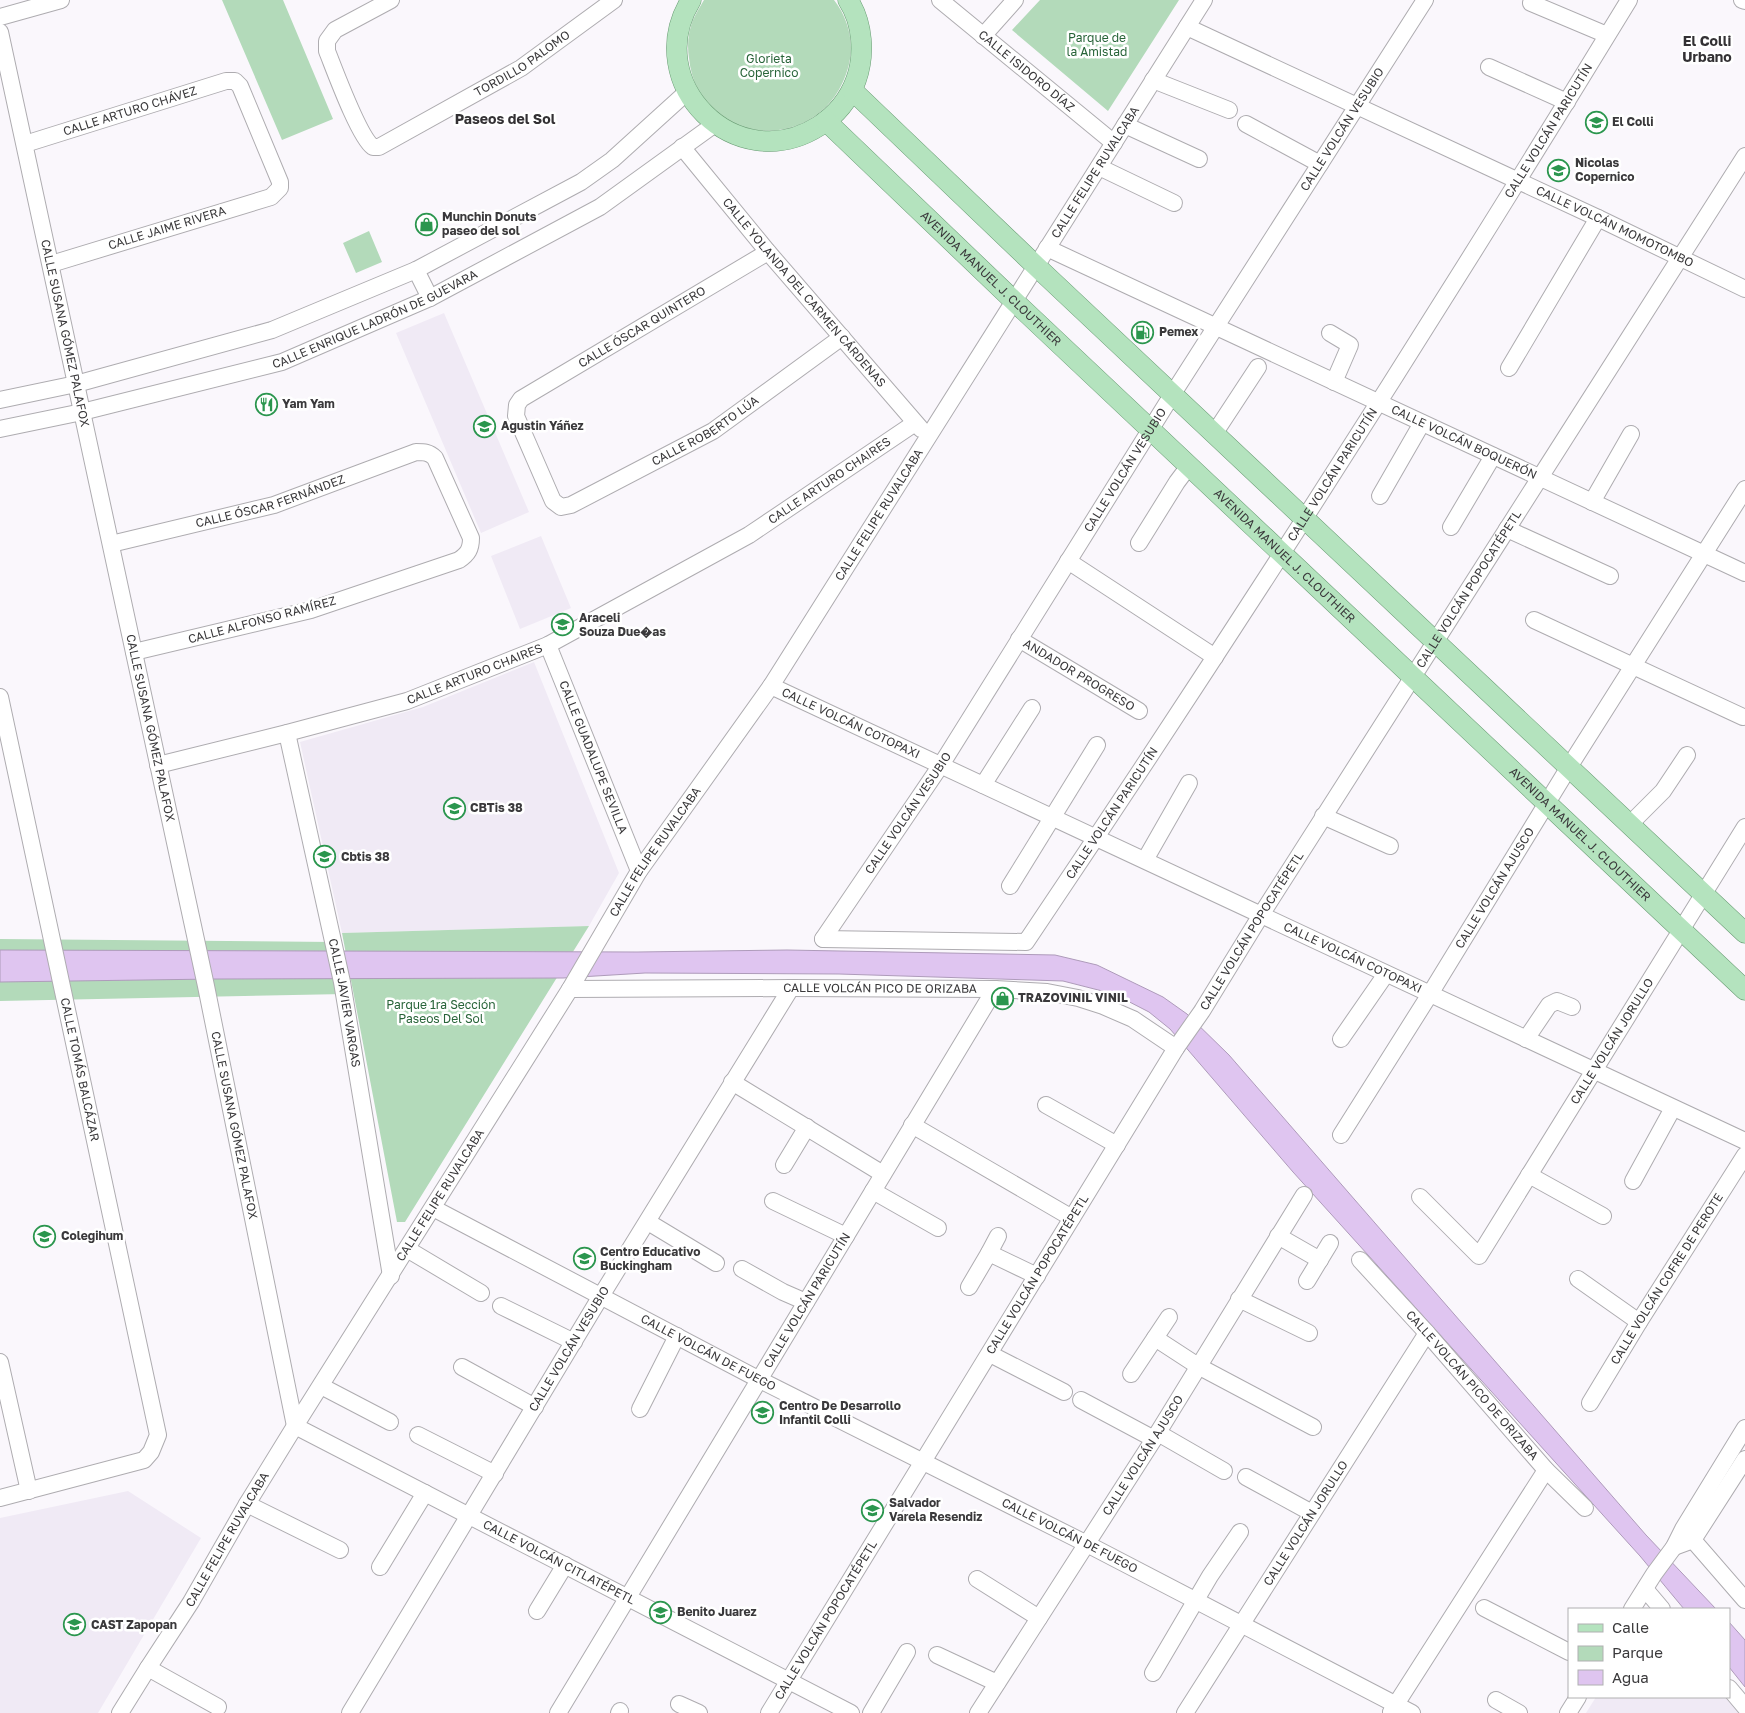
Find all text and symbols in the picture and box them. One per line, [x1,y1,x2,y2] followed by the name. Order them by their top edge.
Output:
[472,27,573,99] street label: TORDILLO PALOMO
[976,27,1078,115] street label: CALLE ISIDORO DÍAZ
[1067,30,1127,59] park label: Parque de la Amistad
[1682,32,1732,65] district label: El Colli Urbano
[740,51,798,80] park label: Glorieta Copernico
[1501,61,1595,201] street label: CALLE VOLCÁN PARICUTÍN
[1297,64,1387,194] street label: CALLE VOLCÁN VESUBIO
[61,83,198,139] street label: CALLE ARTURO CHÁVEZ
[1048,103,1142,241] street label: CALLE FELIPE RUVALCABA
[455,110,556,127] district label: Paseos del Sol
[1584,110,1608,134] school or university icon: El Colli
[1612,114,1654,129] place label: El Colli
[1575,155,1635,184] place label: Nicolas Copernico
[1547,158,1571,182] school or university icon: Nicolas Copernico
[1534,182,1696,270] street label: CALLE VOLCÁN MOMOTOMBO
[720,195,890,390] street label: CALLE YOLANDA DEL CARMEN CÁRDENAS
[106,202,227,253] street label: CALLE JAIME RIVERA
[918,208,1065,349] street label: AVENIDA MANUEL J. CLOUTHIER
[442,209,537,238] place label: Munchin Donuts paseo del sol
[414,212,438,236] shop icon: Munchin Donuts paseo del sol
[38,238,93,428] street label: CALLE SUSANA GÓMEZ PALAFOX
[270,266,480,371] street label: CALLE ENRIQUE LADRÓN DE GUEVARA
[575,282,708,371] street label: CALLE ÓSCAR QUINTERO
[1131,320,1155,344] fuel station icon: Pemex
[1159,324,1198,339] place label: Pemex
[254,392,278,416] restaurant icon: Yam Yam
[649,392,761,469] street label: CALLE ROBERTO LÚA
[282,396,335,411] place label: Yam Yam
[1389,401,1540,482] street label: CALLE VOLCÁN BOQUERÓN
[1080,405,1169,535] street label: CALLE VOLCÁN VESUBIO
[1284,405,1380,544] street label: CALLE VOLCÁN PARICUTÍN
[473,414,497,438] school or university icon: Agustin Yáñez
[501,418,584,433] place label: Agustin Yáñez
[765,433,894,527] street label: CALLE ARTURO CHAIRES
[831,446,926,583] street label: CALLE FELIPE RUVALCABA
[194,471,347,531] street label: CALLE ÓSCAR FERNÁNDEZ
[1211,485,1359,626] street label: AVENIDA MANUEL J. CLOUTHIER
[1413,507,1524,671] street label: CALLE VOLCÁN POPOCATÉPETL
[186,593,337,646] street label: CALLE ALFONSO RAMÍREZ
[579,610,666,639] place label: Araceli Souza Due�as
[551,613,575,637] school or university icon: Araceli Souza Due�as
[123,633,178,823] street label: CALLE SUSANA GÓMEZ PALAFOX
[1021,635,1138,714] street label: ANDADOR PROGRESO
[405,640,545,707] street label: CALLE ARTURO CHAIRES
[556,678,631,836] street label: CALLE GUADALUPE SEVILLA
[779,684,923,762] street label: CALLE VOLCÁN COTOPAXI
[1062,744,1161,882] street label: CALLE VOLCÁN PARICUTÍN
[861,749,954,877] street label: CALLE VOLCÁN VESUBIO
[1506,764,1654,904] street label: AVENIDA MANUEL J. CLOUTHIER
[606,784,704,919] street label: CALLE FELIPE RUVALCABA
[442,796,466,820] school or university icon: CBTis 38
[470,800,523,815] place label: CBTis 38
[1452,824,1537,951] street label: CALLE VOLCÁN AJUSCO
[313,845,337,869] school or university icon: Cbtis 38
[341,849,390,864] place label: Cbtis 38
[1196,849,1307,1013] street label: CALLE VOLCÁN POPOCATÉPETL
[1281,919,1424,996] street label: CALLE VOLCÁN COTOPAXI
[326,937,364,1069] street label: CALLE JAVIER VARGAS
[1567,975,1656,1107] street label: CALLE VOLCÁN JORULLO
[783,980,977,996] street label: CALLE VOLCÁN PICO DE ORIZABA
[990,986,1014,1010] shop icon: TRAZOVINIL VINIL
[1018,990,1128,1005] place label: TRAZOVINIL VINIL
[58,996,103,1143] street label: CALLE TOMÁS BALCÁZAR
[386,997,496,1026] park label: Parque 1ra Sección Paseos Del Sol
[208,1030,261,1220] street label: CALLE SUSANA GÓMEZ PALAFOX
[393,1126,487,1264] street label: CALLE FELIPE RUVALCABA
[1607,1190,1726,1367] street label: CALLE VOLCÁN COFRE DE PEROTE
[982,1192,1091,1357] street label: CALLE VOLCÁN POPOCATÉPETL
[33,1224,57,1248] school or university icon: Colegihum
[61,1228,123,1243] place label: Colegihum
[760,1230,853,1370] street label: CALLE VOLCÁN PARICUTÍN
[600,1244,700,1273] place label: Centro Educativo Buckingham
[572,1247,596,1271] school or university icon: Centro Educativo Buckingham
[525,1283,612,1414] street label: CALLE VOLCÁN VESUBIO
[1403,1307,1542,1463] street label: CALLE VOLCÁN PICO DE ORIZABA
[638,1311,779,1394] street label: CALLE VOLCÁN DE FUEGO
[1099,1392,1186,1518] street label: CALLE VOLCÁN AJUSCO
[779,1398,901,1427] place label: Centro De Desarrollo Infantil Colli
[751,1401,775,1425] school or university icon: Centro De Desarrollo Infantil Colli
[1260,1457,1351,1588] street label: CALLE VOLCÁN JORULLO
[182,1469,272,1610] street label: CALLE FELIPE RUVALCABA
[999,1494,1140,1576] street label: CALLE VOLCÁN DE FUEGO
[889,1495,982,1524] place label: Salvador Varela Resendiz
[861,1498,885,1522] school or university icon: Salvador Varela Resendiz
[481,1516,638,1607] street label: CALLE VOLCÁN CITLATÉPETL
[771,1537,880,1702] street label: CALLE VOLCÁN POPOCATÉPETL
[649,1600,673,1624] school or university icon: Benito Juarez
[677,1604,757,1619] place label: Benito Juarez
[1568,1608,1730,1698] legend
[63,1613,87,1637] school or university icon: CAST Zapopan
[91,1617,177,1632] place label: CAST Zapopan
[1612,1618,1649,1636] text: Calle
[1612,1643,1663,1661] text: Parque
[1612,1668,1649,1686] text: Agua

